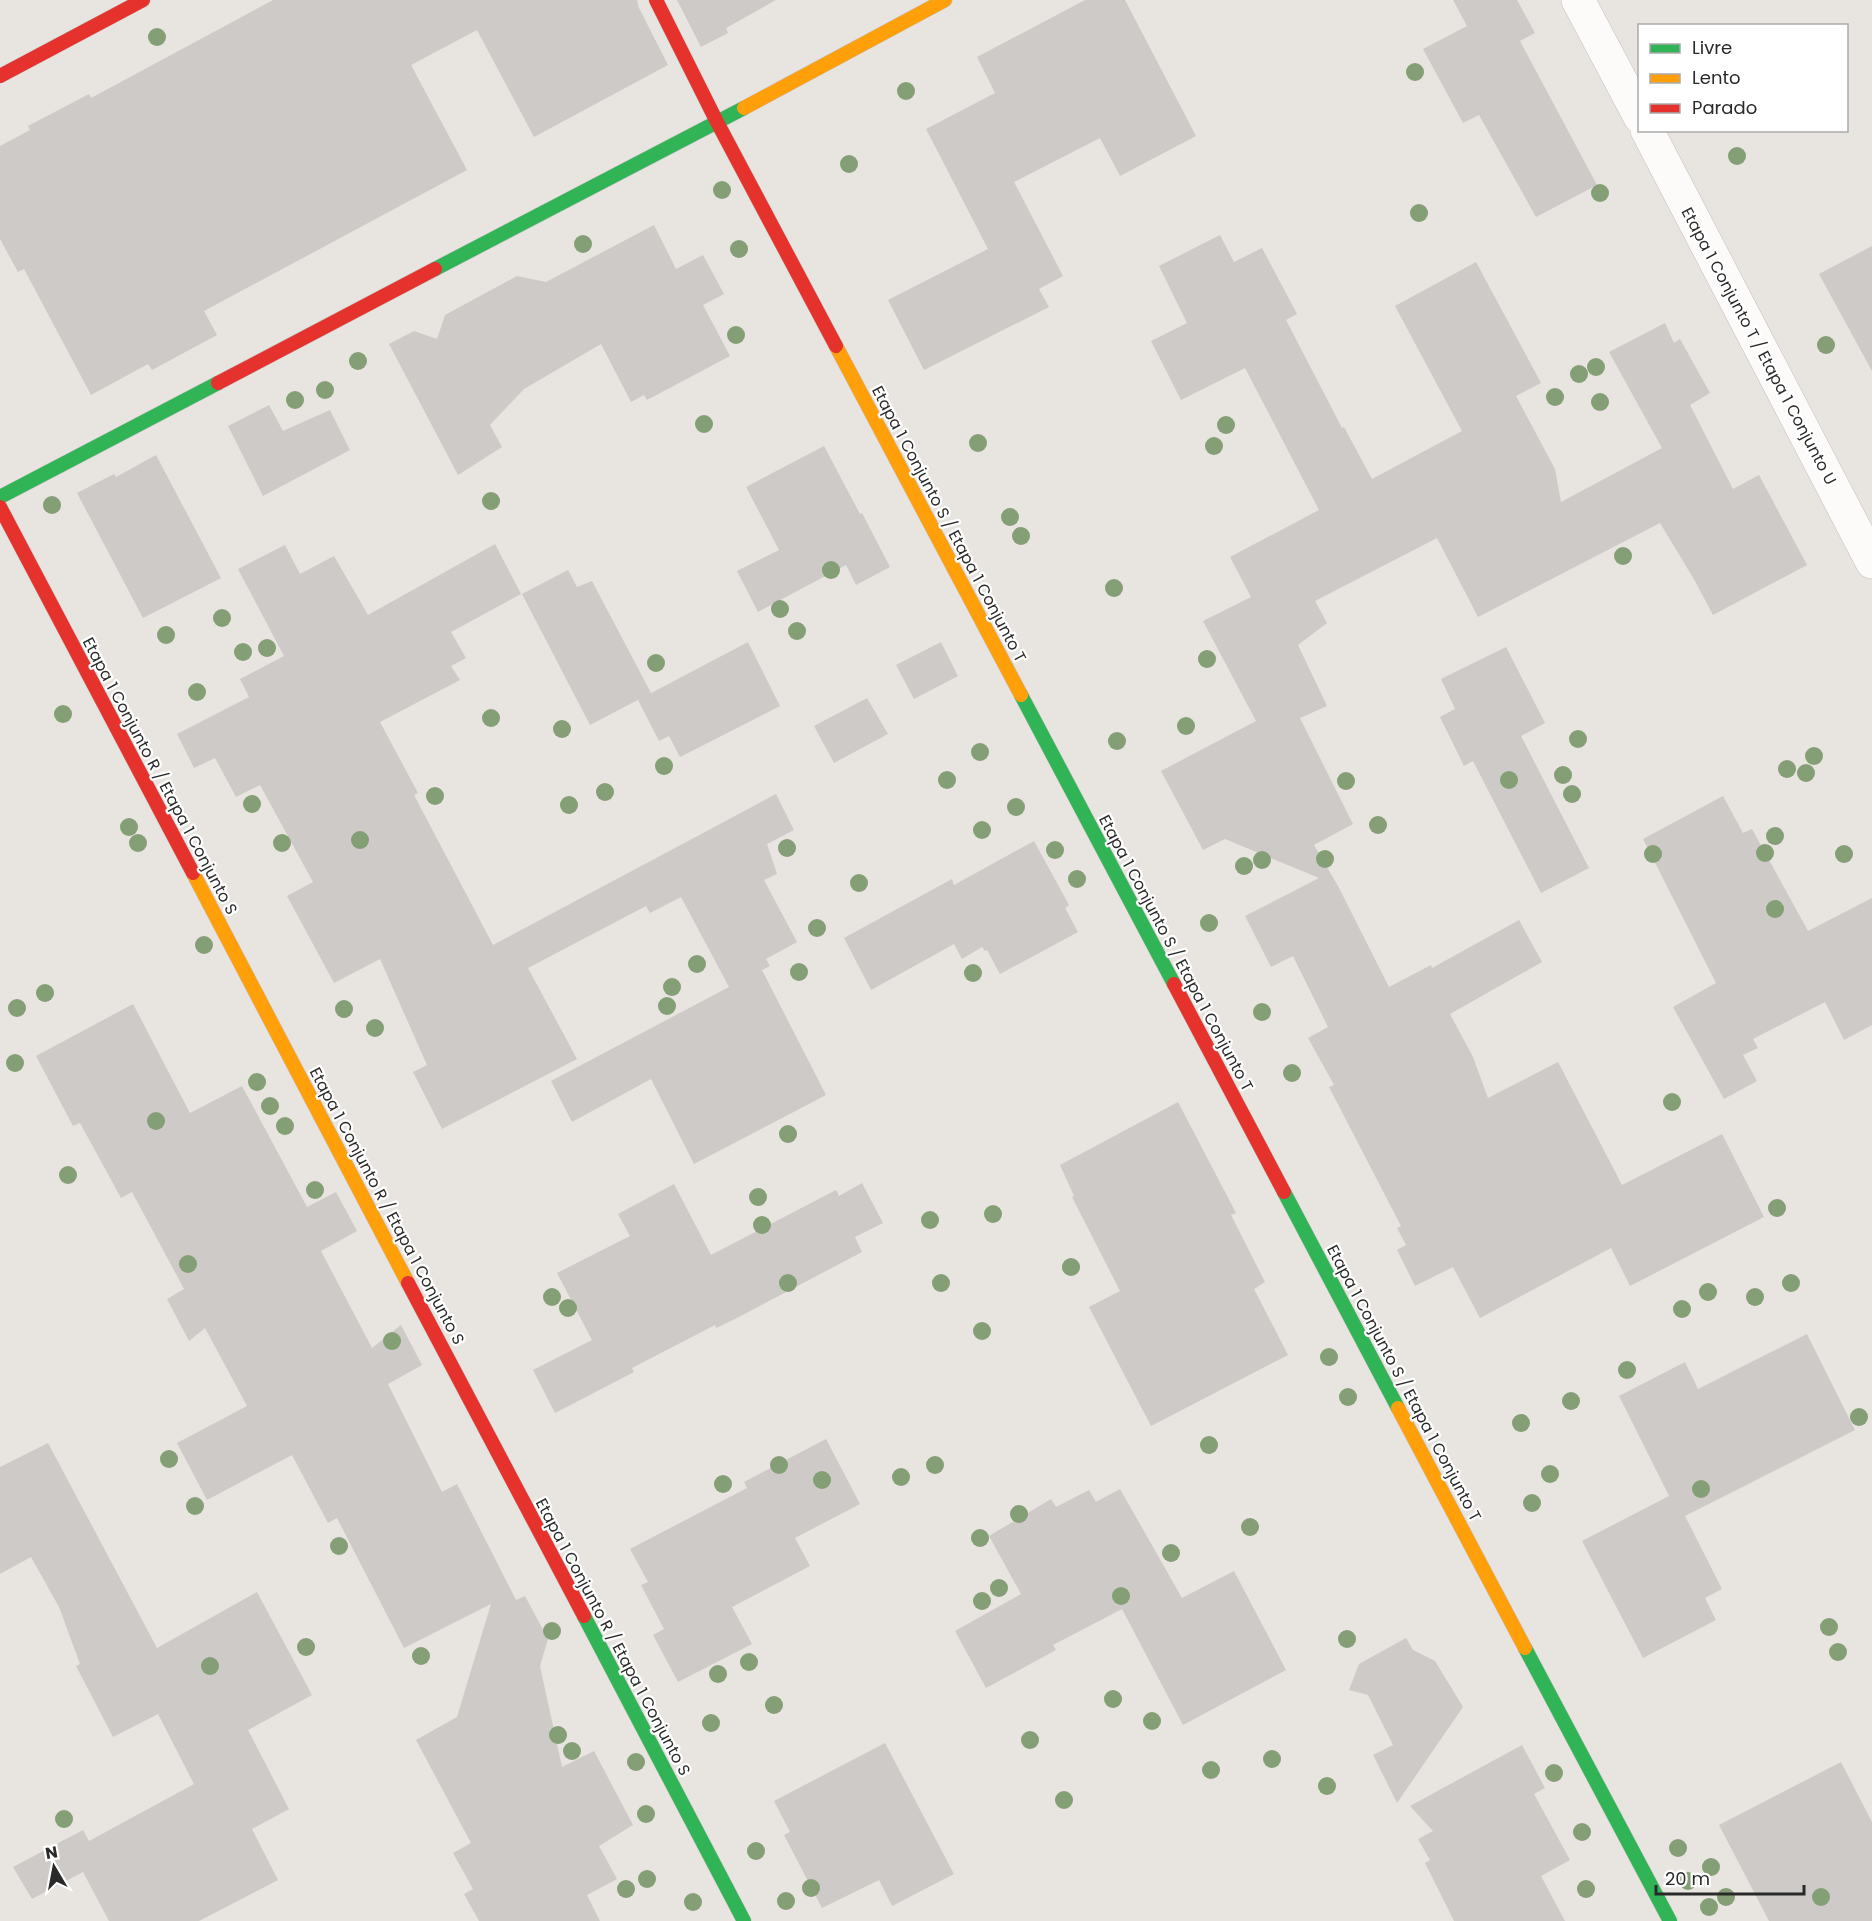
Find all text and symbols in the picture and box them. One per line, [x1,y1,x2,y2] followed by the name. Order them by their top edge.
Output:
[1638,24,1848,132] legend
[1692,35,1732,60] text: Livre
[1692,65,1741,90] text: Lento
[1692,95,1757,120] text: Parado
[1676,203,1842,489] street label: Etapa 1 Conjunto T / Etapa 1 Conjunto U
[866,382,1032,666] street label: Etapa 1 Conjunto S / Etapa 1 Conjunto T
[77,633,243,919] street label: Etapa 1 Conjunto R / Etapa 1 Conjunto S
[1093,811,1259,1095] street label: Etapa 1 Conjunto S / Etapa 1 Conjunto T
[304,1063,470,1349] street label: Etapa 1 Conjunto R / Etapa 1 Conjunto S
[1321,1241,1487,1525] street label: Etapa 1 Conjunto S / Etapa 1 Conjunto T
[530,1494,696,1780] street label: Etapa 1 Conjunto R / Etapa 1 Conjunto S
[24,1837,84,1897] north arrow
[44,1840,59,1865] text: N
[1656,1858,1804,1896] scale bar
[1665,1866,1710,1891] text: 20 m

